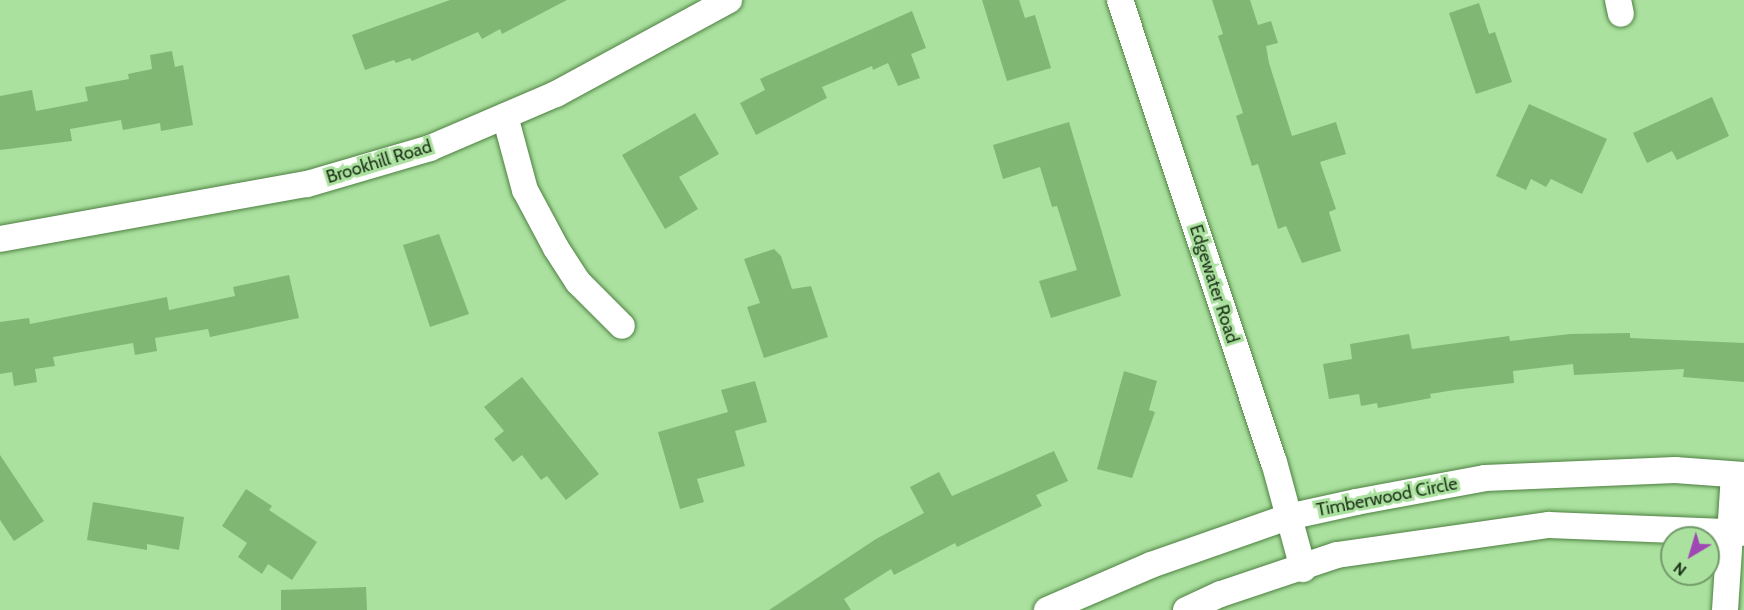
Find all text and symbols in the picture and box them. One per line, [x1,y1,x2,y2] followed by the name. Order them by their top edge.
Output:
[324,136,434,188] street label: Brookhill Road
[1185,222,1243,346] street label: Edgewater Road
[1315,473,1459,521] street label: Timberwood Circle
[1660,526,1720,586] north arrow
[1670,558,1690,580] text: N

